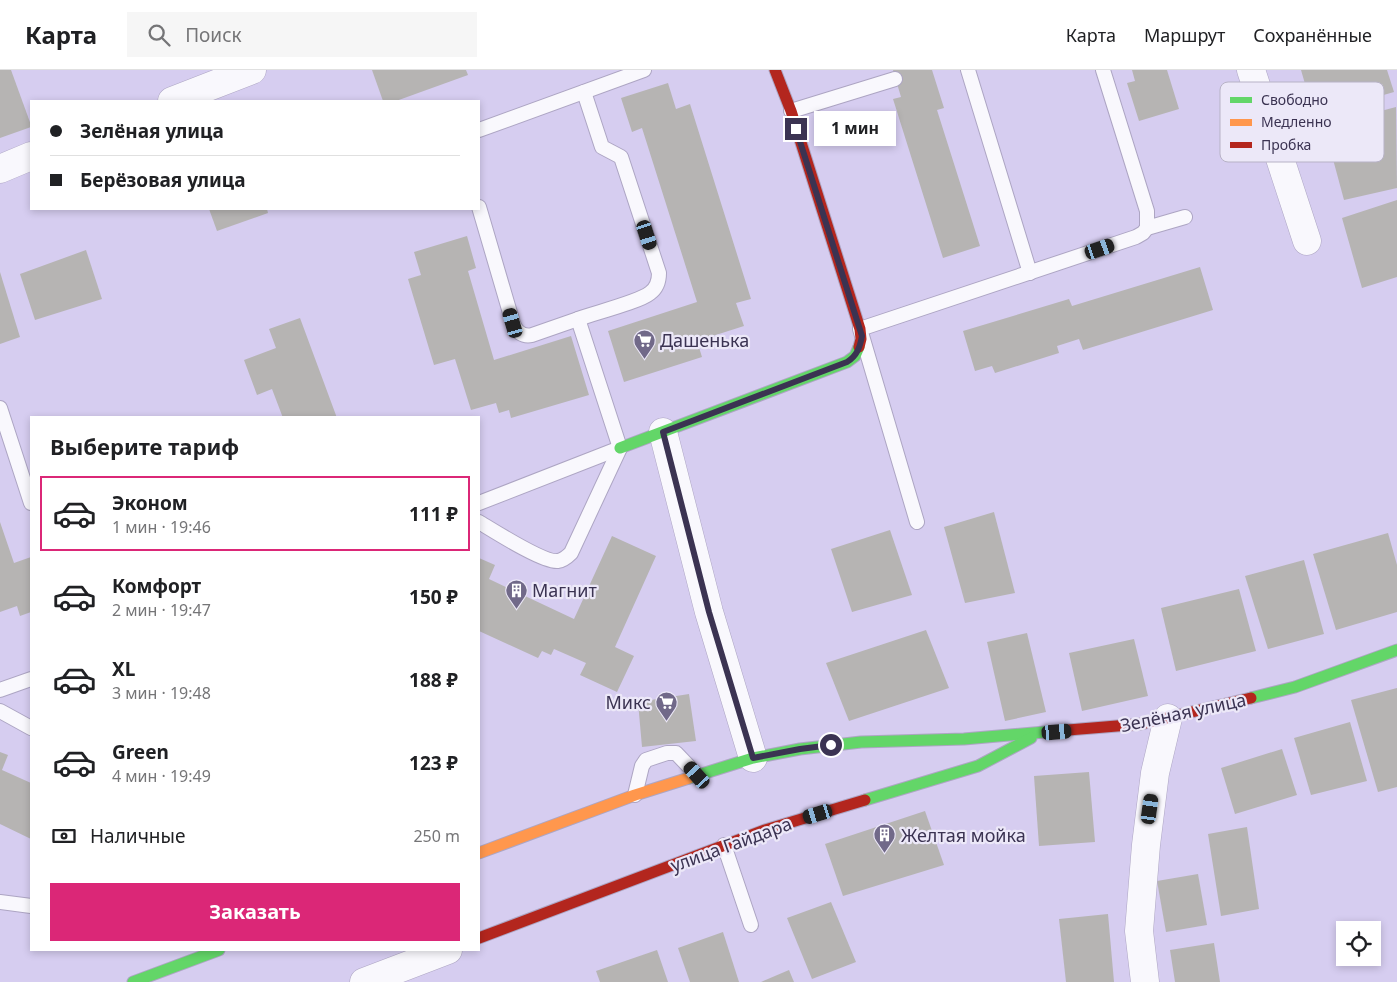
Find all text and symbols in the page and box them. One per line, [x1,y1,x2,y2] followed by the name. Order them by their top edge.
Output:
[127,12,477,57] search box
[25,18,97,51] text: Карта
[145,21,173,49] icon: search
[185,22,242,48] text: Поиск
[1066,23,1116,47] text: Карта
[1144,23,1225,47] text: Маршрут
[1253,23,1372,47] text: Сохранённые
[1220,82,1384,162] legend
[1261,90,1328,109] text: Свободно
[814,112,896,146] callout: 1 мин
[1261,112,1332,131] text: Медленно
[831,117,879,139] text: 1 мин
[80,118,224,144] text: Зелёная улица
[785,118,807,140] route end
[1261,135,1311,154] text: Пробка
[80,167,245,193] text: Берёзовая улица
[635,218,658,252] car
[1083,237,1116,261] car
[501,307,524,339] car
[632,328,656,359] supermarket icon: Дашенька
[660,328,749,352] place label: Дашенька
[50,431,239,461] text: Выберите тариф
[112,490,188,516] text: Эконом
[52,491,97,536] icon: car
[409,501,458,527] text: 111 ₽
[112,516,211,538] text: 1 мин · 19:46
[112,573,201,599] text: Комфорт
[52,574,97,619] icon: car
[504,578,528,609] building icon: Магнит
[532,578,597,602] place label: Магнит
[409,584,458,610] text: 150 ₽
[112,599,211,621] text: 2 мин · 19:47
[112,656,135,682] text: XL
[52,657,97,702] icon: car
[409,667,458,693] text: 188 ₽
[112,682,211,704] text: 3 мин · 19:48
[1118,687,1248,737] street label: Зелёная улица
[605,690,651,714] place label: Микс
[655,690,679,721] supermarket icon: Микс
[1041,723,1072,741] car
[820,734,842,756] route start
[112,739,169,765] text: Green
[52,740,97,785] icon: car
[409,750,458,776] text: 123 ₽
[681,759,712,791] car
[112,765,211,787] text: 4 мин · 19:49
[1140,793,1159,825] car
[801,802,834,826] car
[667,811,795,877] street label: улица Гайдара
[50,822,78,850] icon: cash
[90,823,185,849] text: Наличные
[873,823,897,854] building icon: Желтая мойка
[901,823,1026,847] place label: Желтая мойка
[413,825,460,847] text: 250 m
[50,883,460,941] button: Заказать
[1336,921,1381,966] map controls
[1336,921,1381,966] button: locate

